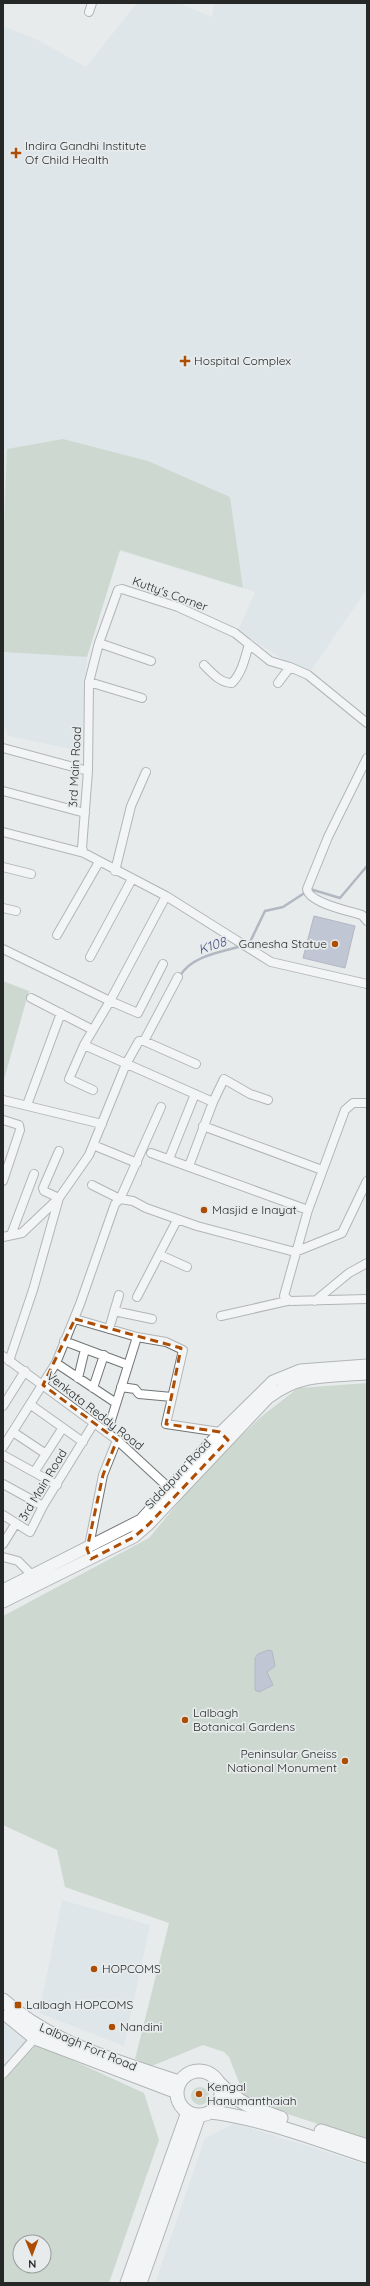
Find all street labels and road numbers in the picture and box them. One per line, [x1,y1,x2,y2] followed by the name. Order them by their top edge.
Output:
[130,573,210,614] street label: Kutty's Corner
[65,726,84,808] street label: 3rd Main Road
[44,1368,147,1453] street label: Venkata Reddy Road
[141,1436,214,1512] street label: Siddapura Road
[15,1446,70,1523] street label: 3rd Main Road
[37,2019,139,2074] street label: Lalbagh Fort Road

